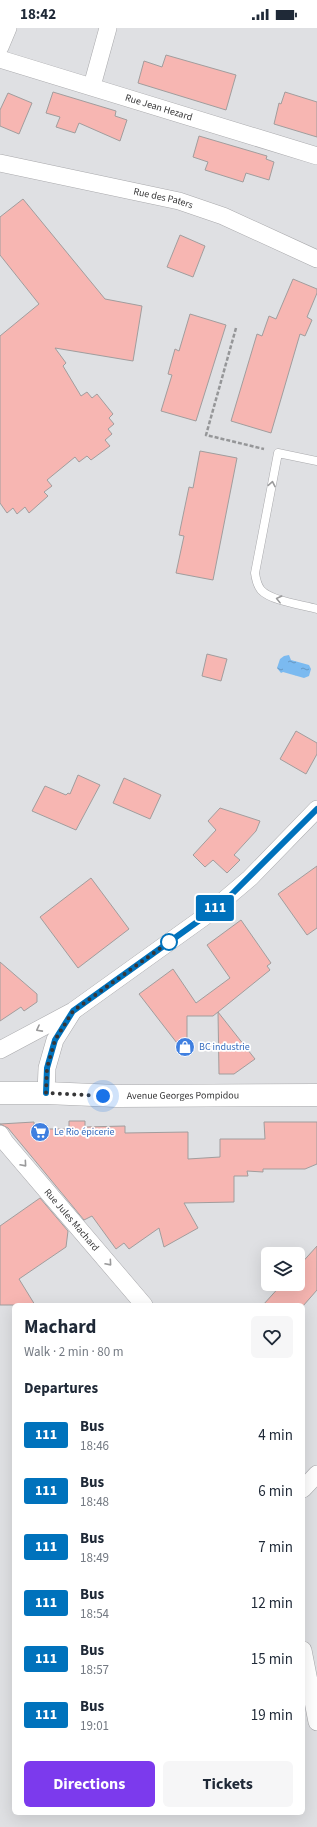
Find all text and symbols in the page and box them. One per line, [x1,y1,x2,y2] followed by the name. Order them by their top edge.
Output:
[20,4,56,25] text: 18:42
[123,91,194,124] street label: Rue Jean Hezard
[132,185,195,212] street label: Rue des Paters
[268,481,276,487] one-way arrow
[276,595,283,604] one-way arrow
[192,895,238,921] line badge: 111
[204,898,226,918] text: 111
[160,933,178,951] unlabelled marker
[36,1024,43,1032] one-way arrow
[174,1036,196,1058] shop icon: BC industrie
[199,1040,250,1054] place label: BC industrie
[93,1086,113,1106] your location
[127,1088,239,1103] street label: Avenue Georges Pompidou
[29,1121,51,1143] supermarket icon: Le Rio épicerie
[54,1125,114,1139] place label: Le Rio épicerie
[20,1159,27,1167] one-way arrow
[41,1186,102,1254] street label: Rue Jules Machard
[261,1247,305,1291] map controls
[261,1247,305,1291] button: layers
[104,1258,111,1266] one-way arrow
[24,1314,97,1341] text: Machard
[251,1316,293,1358] button: heart
[24,1343,124,1361] text: Walk · 2 min · 80 m
[24,1378,98,1399] text: Departures
[80,1416,104,1437] text: Bus
[35,1425,57,1445] text: 111
[258,1425,293,1446] text: 4 min
[80,1437,109,1455] text: 18:46
[80,1472,104,1493] text: Bus
[35,1481,57,1501] text: 111
[258,1481,293,1502] text: 6 min
[80,1493,109,1511] text: 18:48
[80,1528,104,1549] text: Bus
[35,1537,57,1557] text: 111
[258,1537,293,1558] text: 7 min
[80,1549,109,1567] text: 18:49
[80,1584,104,1605] text: Bus
[35,1593,57,1613] text: 111
[251,1593,293,1614] text: 12 min
[80,1605,109,1623] text: 18:54
[80,1640,104,1661] text: Bus
[35,1649,57,1669] text: 111
[251,1649,293,1670] text: 15 min
[80,1661,109,1679] text: 18:57
[80,1696,104,1717] text: Bus
[35,1705,57,1725] text: 111
[251,1705,293,1726] text: 19 min
[80,1717,109,1735] text: 19:01
[24,1761,155,1807] button: Directions
[163,1761,293,1807] button: Tickets

